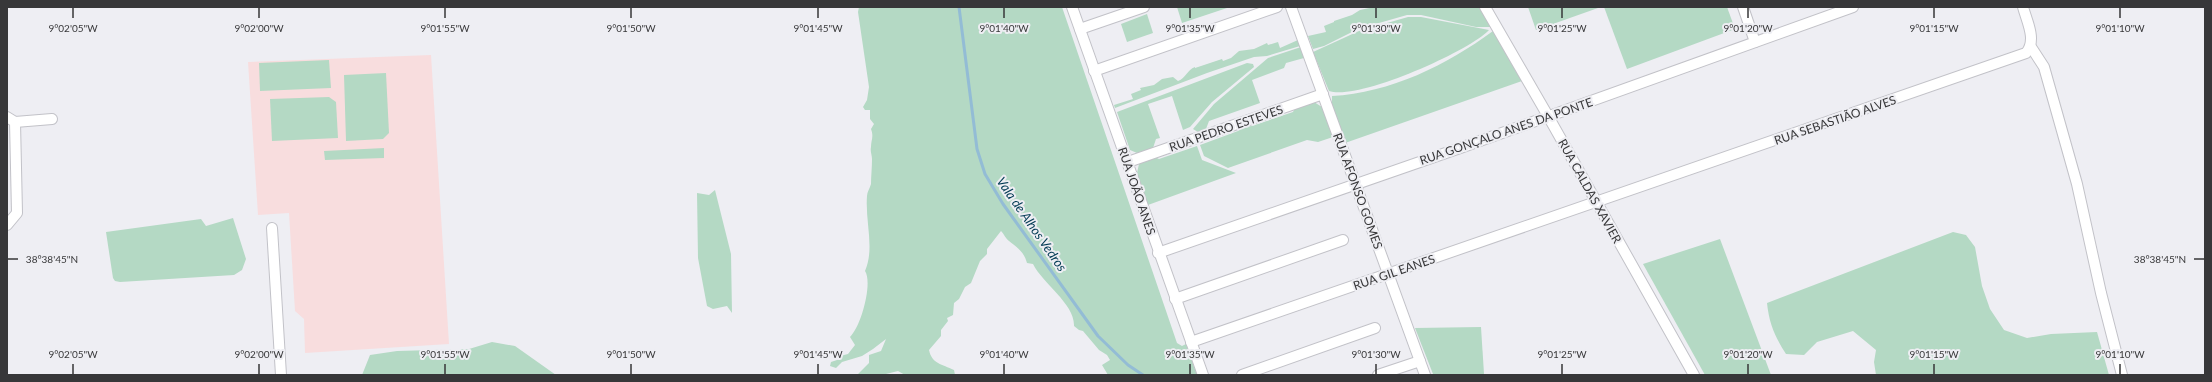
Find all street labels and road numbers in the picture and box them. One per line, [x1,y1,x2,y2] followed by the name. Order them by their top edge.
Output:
[1772,92,1898,148] street label: RUA SEBASTIÃO ALVES
[1417,94,1595,168] street label: RUA GONÇALO ANES DA PONTE
[1167,101,1285,155] street label: RUA PEDRO ESTEVES
[1330,131,1386,251] street label: RUA AFONSO GOMES
[1555,136,1625,246] street label: RUA CALDAS XAVIER
[1115,145,1159,237] street label: RUA JOÃO ANES
[1351,251,1437,293] street label: RUA GIL EANES

